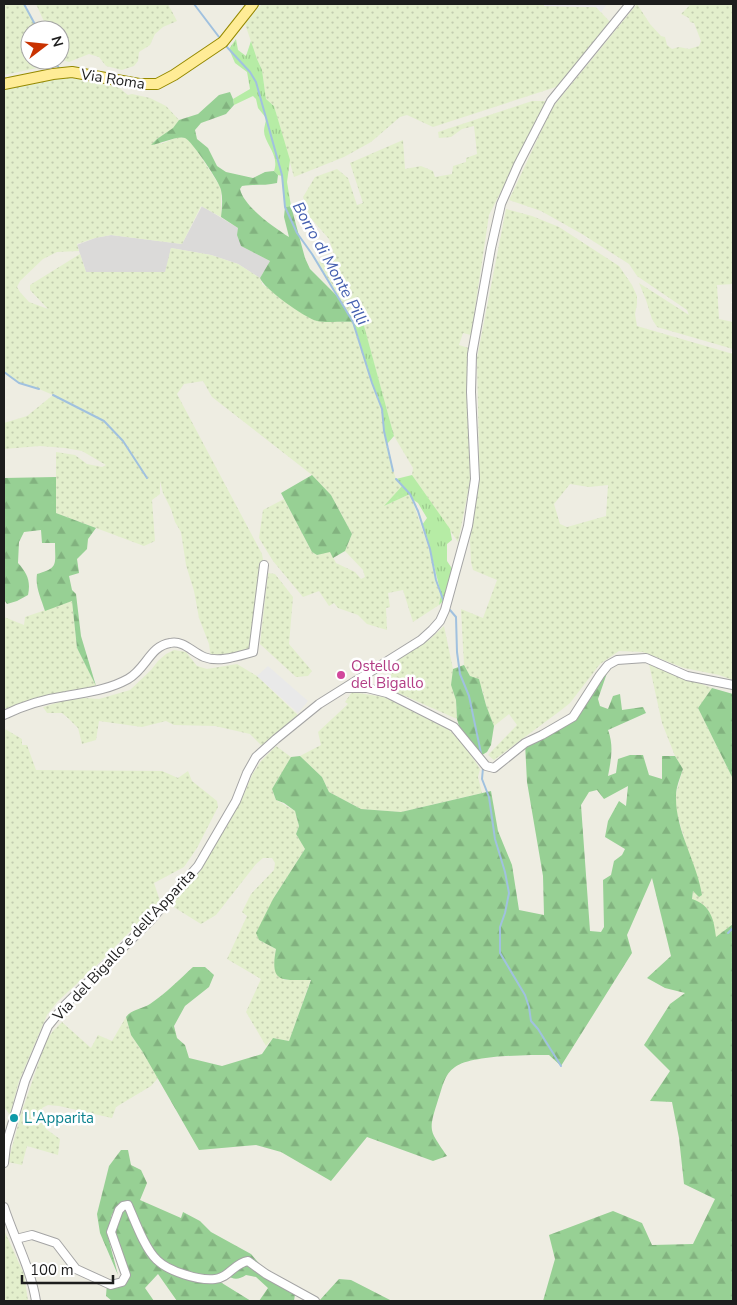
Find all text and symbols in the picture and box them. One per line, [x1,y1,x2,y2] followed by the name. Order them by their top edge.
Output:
[20,20,70,70] north arrow
[46,34,68,49] text: N
[79,64,146,94] street label: Via Roma
[287,198,373,329] water label: Borro di Monte Pilli
[351,656,424,693] place label: Ostello del Bigallo
[335,669,347,681] marker: Ostello del Bigallo
[48,865,200,1026] street label: Via del Bigallo e dell'Apparita
[24,1108,94,1128] place label: L'Apparita
[8,1112,20,1124] marker: L'Apparita
[22,1252,114,1284] scale bar
[30,1260,74,1280] text: 100 m

